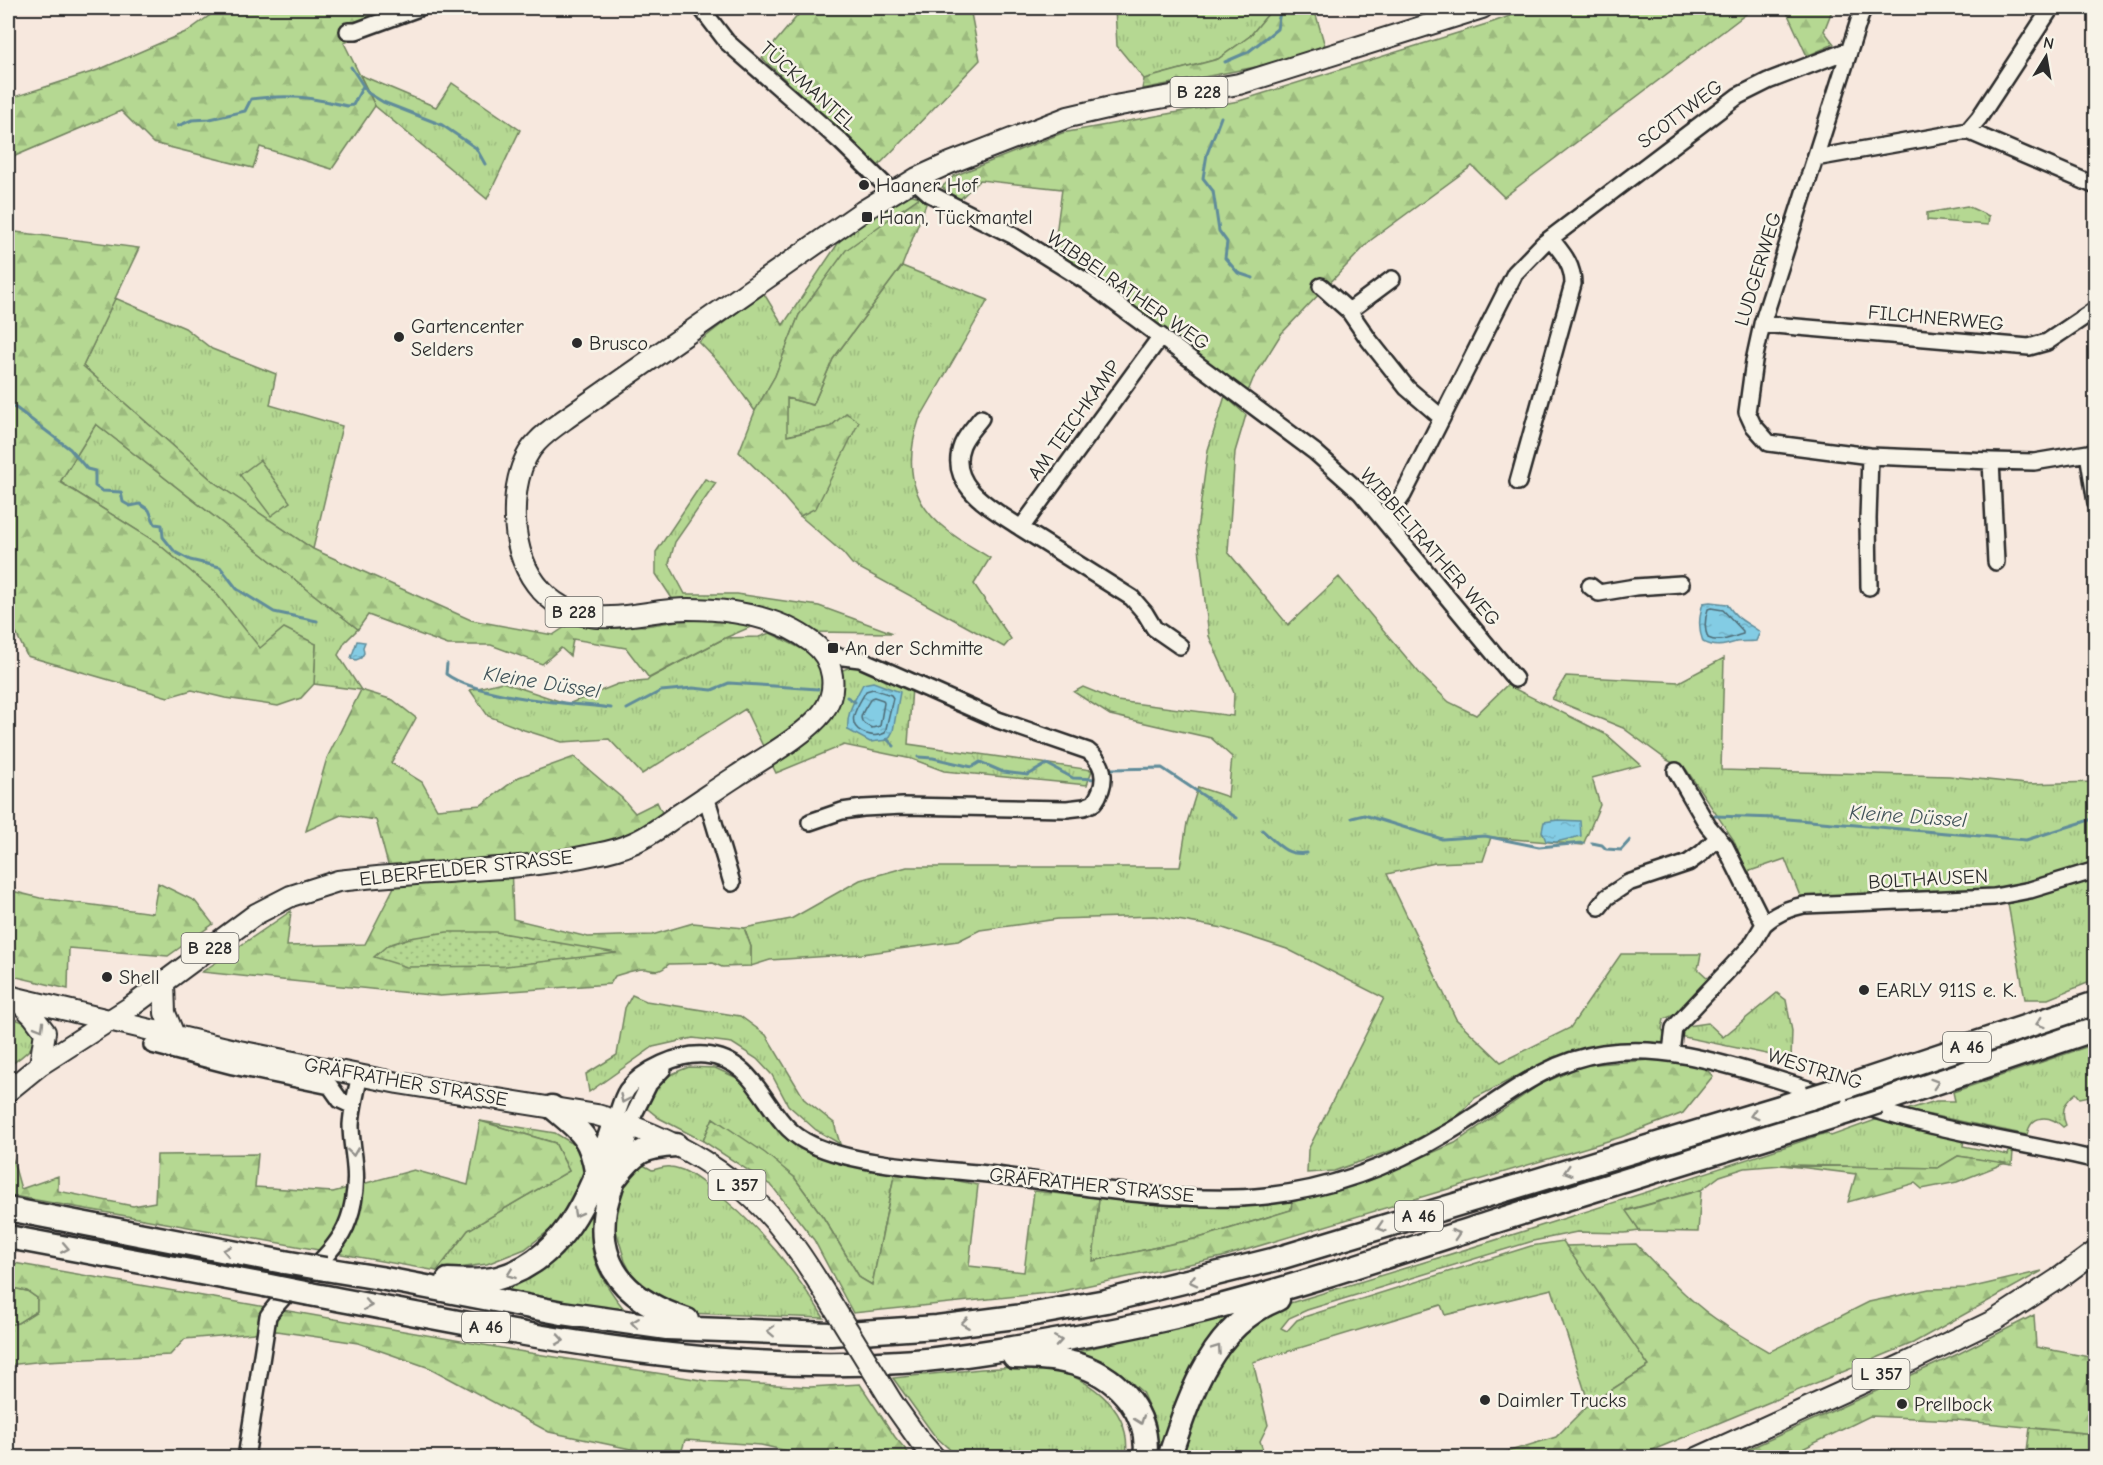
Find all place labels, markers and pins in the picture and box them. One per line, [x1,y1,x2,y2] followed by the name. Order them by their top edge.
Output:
[876,174,979,197] place label: Haaner Hof
[857,178,871,192] marker: Haaner Hof
[879,206,1033,229] place label: Haan, Tückmantel
[860,210,874,224] marker: Haan, Tückmantel
[411,315,524,361] place label: Gartencenter Selders
[392,330,406,344] marker: Gartencenter Selders
[589,332,648,355] place label: Brusco
[570,336,584,350] marker: Brusco
[845,637,983,660] place label: An der Schmitte
[826,641,840,655] marker: An der Schmitte
[119,966,160,989] place label: Shell
[100,970,114,984] marker: Shell
[1876,979,2017,1002] place label: EARLY 911S e. K.
[1857,983,1871,997] marker: EARLY 911S e. K.
[1497,1389,1626,1412] place label: Daimler Trucks
[1478,1393,1492,1407] marker: Daimler Trucks
[1914,1393,1992,1416] place label: Prellbock
[1895,1397,1909,1411] marker: Prellbock

